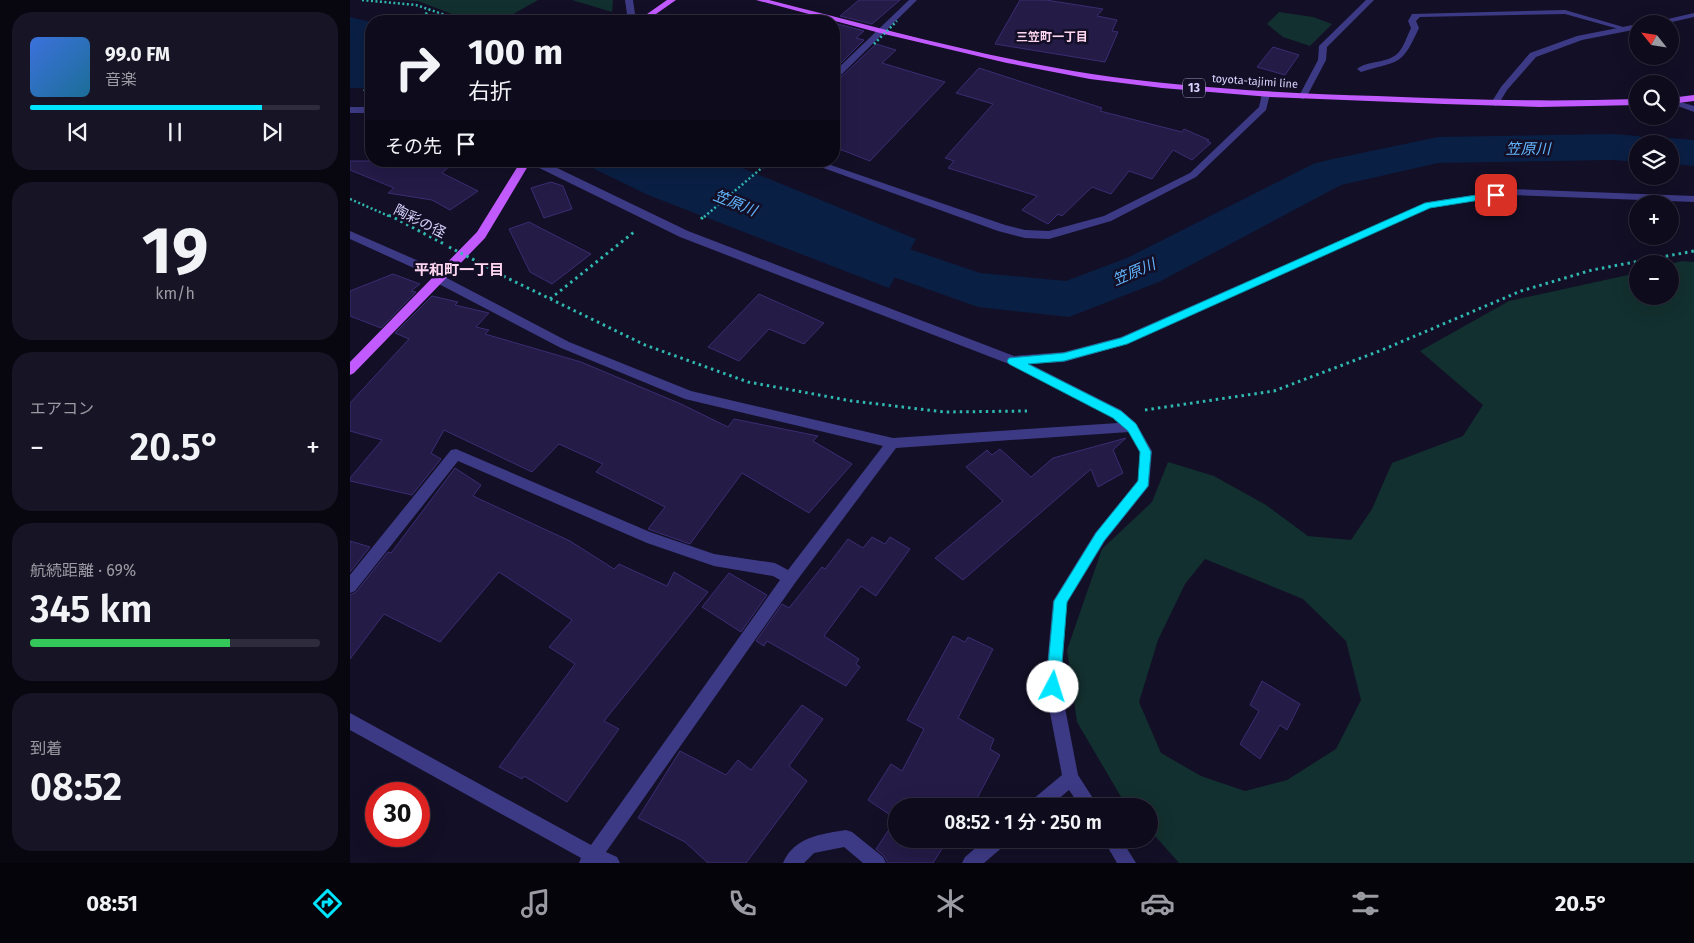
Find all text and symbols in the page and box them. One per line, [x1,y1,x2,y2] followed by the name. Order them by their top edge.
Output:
[1629,15,1679,65] north arrow
[1629,15,1679,305] map controls
[1016,30,1088,44] district label: 三笠町一丁目
[468,31,563,73] text: 100 m
[385,35,450,100] icon: right
[105,43,170,66] text: 99.0 FM
[105,70,137,89] text: 音楽
[1211,72,1298,91] street label: toyota-tajimi line
[1629,75,1679,125] button: search
[468,78,512,105] text: 右折
[1183,78,1205,98] road number: 13
[64,118,92,146] icon: previous
[161,118,189,146] icon: pause
[258,118,286,146] icon: next
[452,130,480,158] icon: arrive
[385,135,442,158] text: その先
[1629,135,1679,185] button: layers
[1505,140,1552,158] water label: 笠原川
[1475,174,1517,216] pin
[1482,181,1510,209] icon: arrive
[711,186,761,221] water label: 笠原川
[1629,195,1679,245] button: +
[391,201,449,242] street label: 陶彩の径
[142,212,208,290] text: 19
[1110,254,1160,289] water label: 笠原川
[1629,255,1679,305] button: −
[414,261,504,279] district label: 平和町一丁目
[155,284,195,303] text: km/h
[30,399,94,418] text: エアコン
[130,424,220,470] text: 20.5°
[30,431,44,464] text: −
[306,431,320,464] text: +
[30,561,136,580] text: 航続距離 · 69%
[30,586,152,632] text: 345 km
[1026,660,1078,712] position arrow
[30,739,62,758] text: 到着
[30,764,122,810] text: 08:52
[365,782,430,847] speed limit sign: 30
[944,811,1102,834] text: 08:52 · 1 分 · 250 m
[310,886,345,921] icon: directions
[518,886,553,921] icon: music
[725,886,760,921] icon: phone
[933,886,968,921] icon: climate
[1140,886,1175,921] icon: car
[1348,886,1383,921] icon: filters
[86,890,138,917] text: 08:51
[1555,890,1608,917] text: 20.5°

